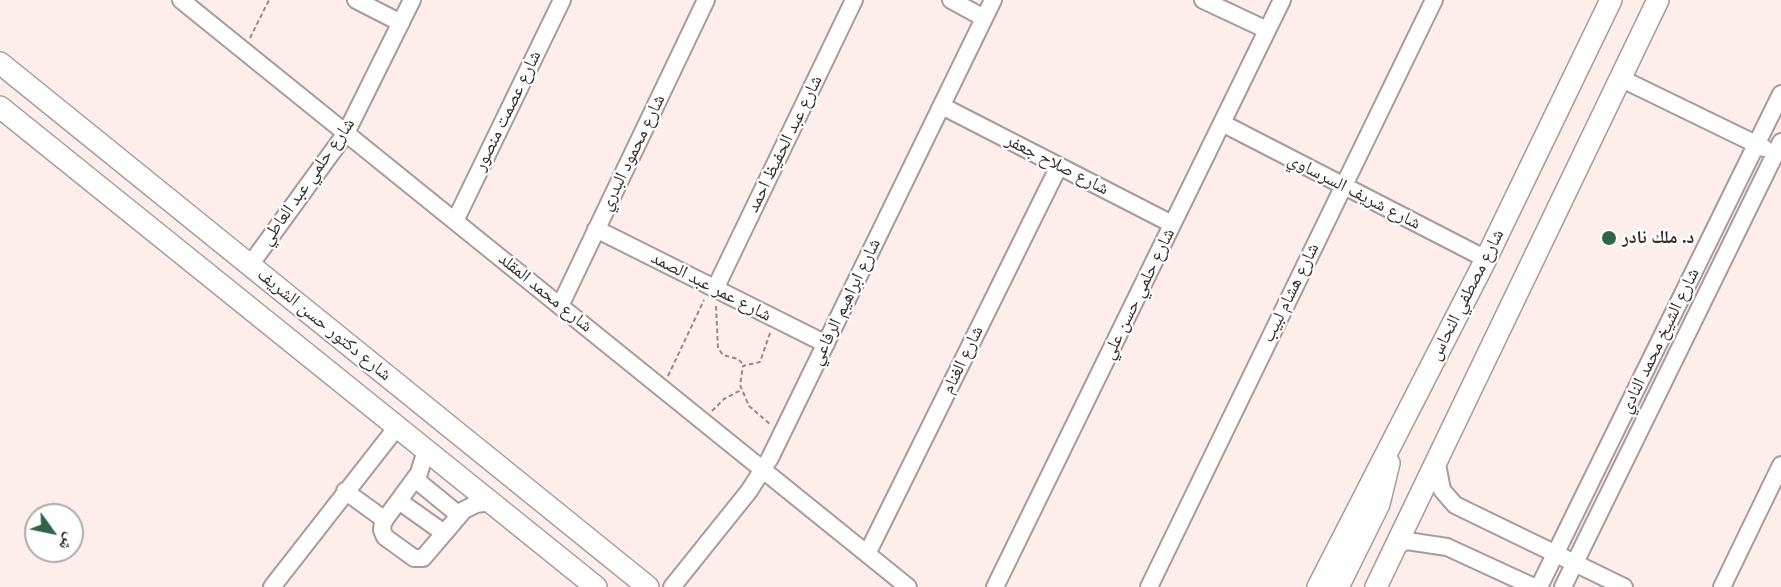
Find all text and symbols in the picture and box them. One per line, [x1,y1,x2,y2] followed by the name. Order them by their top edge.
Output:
[470,47,546,175] street label: شارع عصمت منصور
[742,72,828,216] street label: شارع عبد الحفيظ احمد
[596,91,670,215] street label: شارع محمود البدري
[256,114,360,250] street label: شارع حلمي عبد العاطي
[1002,130,1112,200] street label: شارع صلاح جعفر
[1284,149,1424,235] street label: شارع شريف السرساوي
[1098,225,1180,363] street label: شارع حلمي حسن علي
[1425,226,1509,364] street label: شارع مصطفي النحاس
[1622,227,1694,249] place label: د. ملك نادر
[1600,229,1618,247] marker: د. ملك نادر
[806,235,886,369] street label: شارع ابراهيم الرفاعي
[1258,240,1324,346] street label: شارع هشام لبيب
[647,247,775,327] street label: شارع عمر عبد الصمد
[494,248,596,338] street label: شارع محمد المقلد
[252,264,396,386] street label: شارع دكتور حسن الشريف
[1615,265,1705,417] street label: شارع الشيخ محمد النادي
[937,323,989,397] street label: شارع الغنام
[24,503,84,563] north arrow
[56,530,80,554] text: ش

